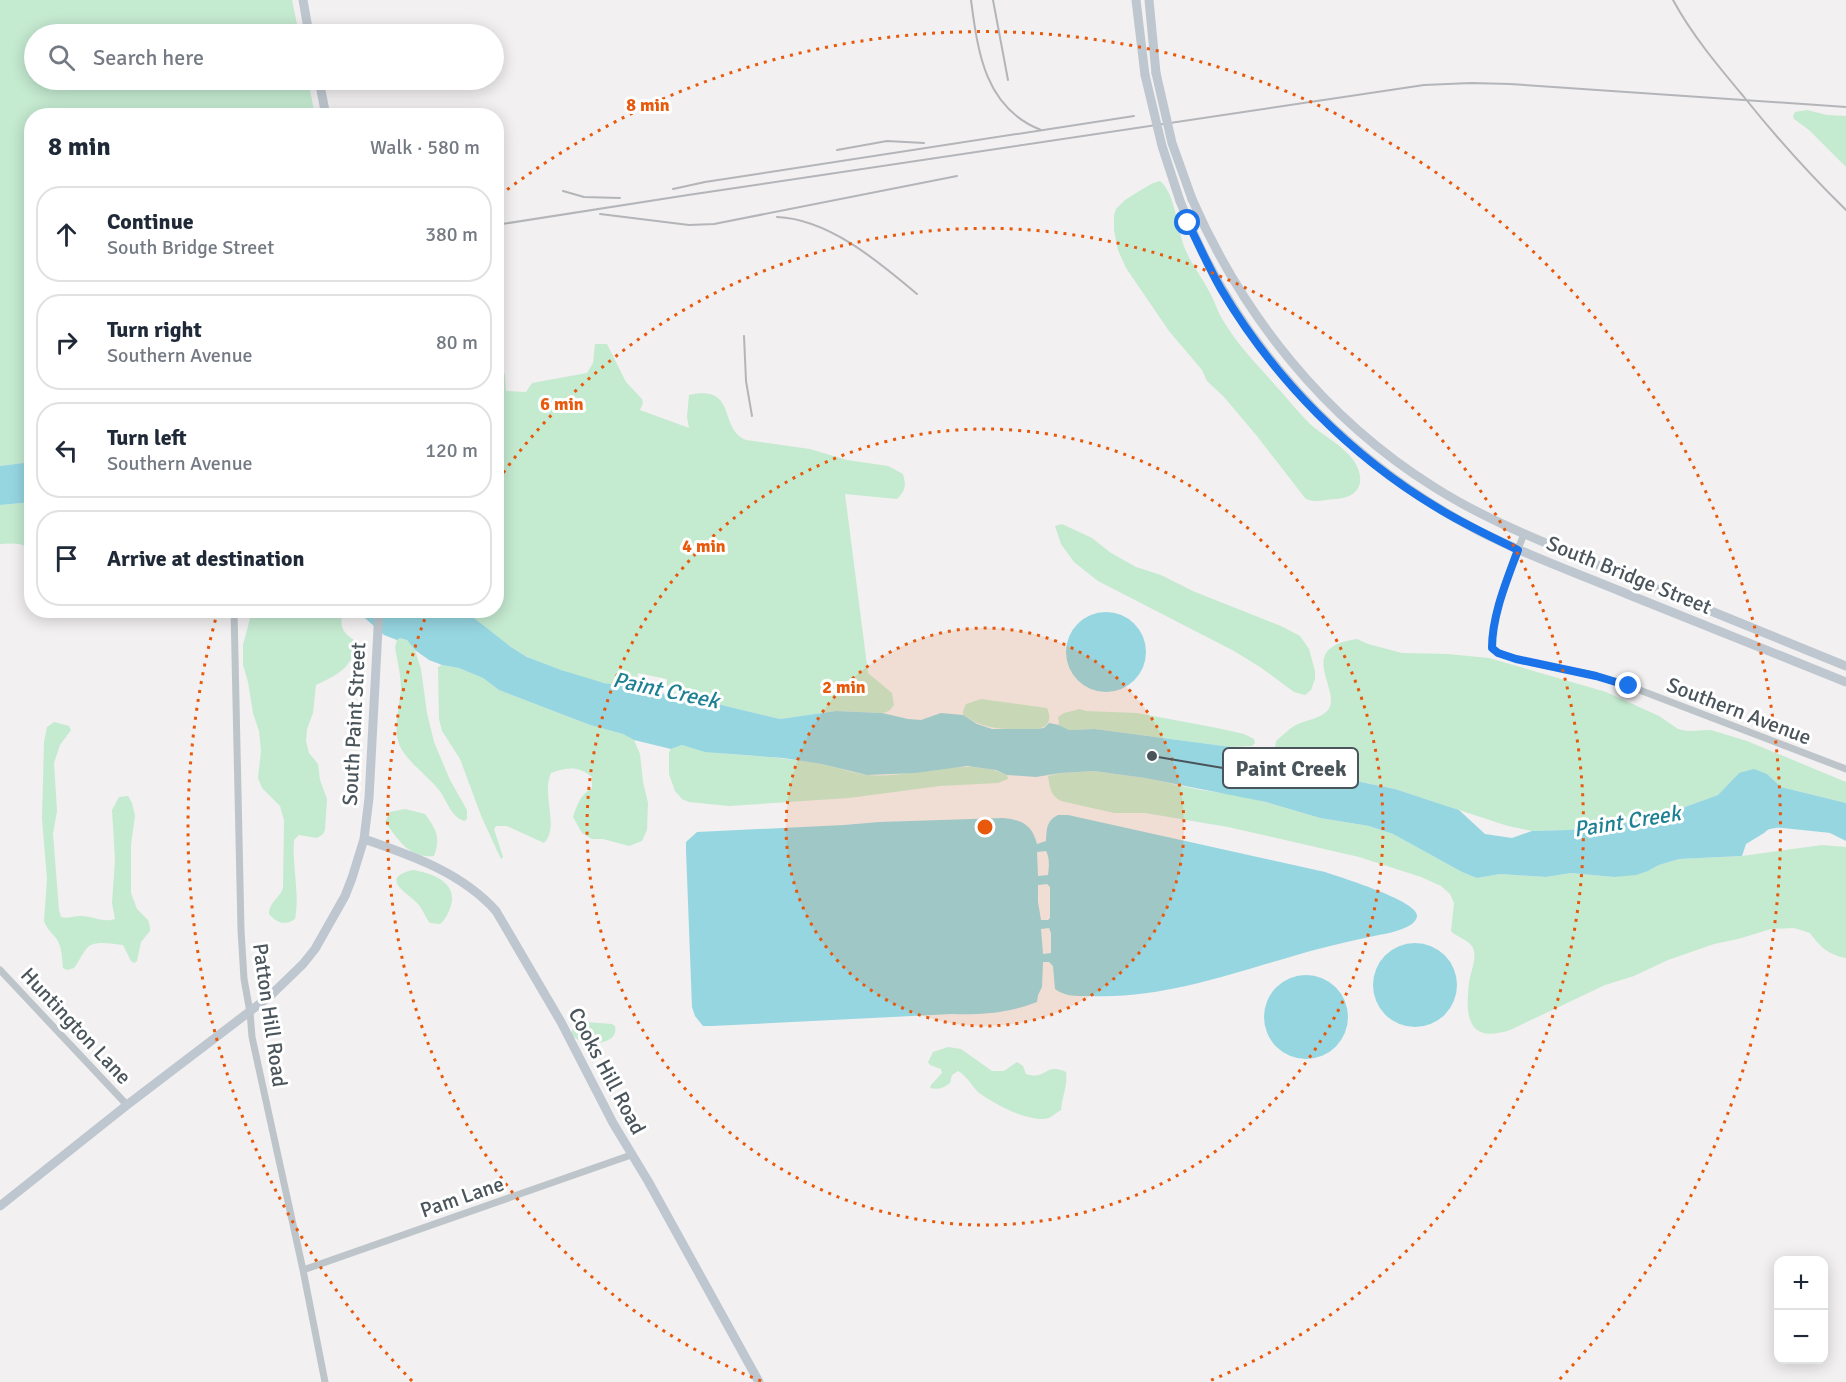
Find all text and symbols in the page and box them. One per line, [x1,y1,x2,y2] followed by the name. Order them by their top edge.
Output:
[24,24,504,90] search box
[45,41,78,74] icon: search
[93,44,204,71] text: Search here
[626,94,670,116] text: 8 min
[48,131,111,163] text: 8 min
[370,135,480,160] text: Walk · 580 m
[107,208,194,235] text: Continue
[1174,209,1200,235] route start
[50,218,83,251] icon: ahead
[425,222,478,247] text: 380 m
[107,235,274,260] text: South Bridge Street
[107,316,202,343] text: Turn right
[50,326,83,359] icon: right
[436,330,478,355] text: 80 m
[107,343,253,368] text: Southern Avenue
[540,393,584,415] text: 6 min
[107,424,187,451] text: Turn left
[50,434,83,467] icon: left
[425,438,478,463] text: 120 m
[107,451,253,476] text: Southern Avenue
[1543,530,1715,620] street label: South Bridge Street
[682,535,726,557] text: 4 min
[50,542,83,575] icon: arrive
[107,545,304,572] text: Arrive at destination
[337,642,371,806] street label: South Paint Street
[610,666,723,715] water label: Paint Creek
[1663,671,1815,751] street label: Southern Avenue
[1615,672,1641,698] route end
[822,676,866,698] text: 2 min
[1223,748,1358,788] callout: Paint Creek
[1236,755,1347,782] text: Paint Creek
[1572,799,1684,843] water label: Paint Creek
[975,817,995,837] centre of rings
[247,941,293,1089] street label: Patton Hill Road
[15,962,137,1090] street label: Huntington Lane
[563,1003,651,1139] street label: Cooks Hill Road
[417,1171,507,1223] street label: Pam Lane
[1774,1256,1828,1364] map controls
[1774,1256,1828,1310] button: +
[1774,1310,1828,1364] button: −

